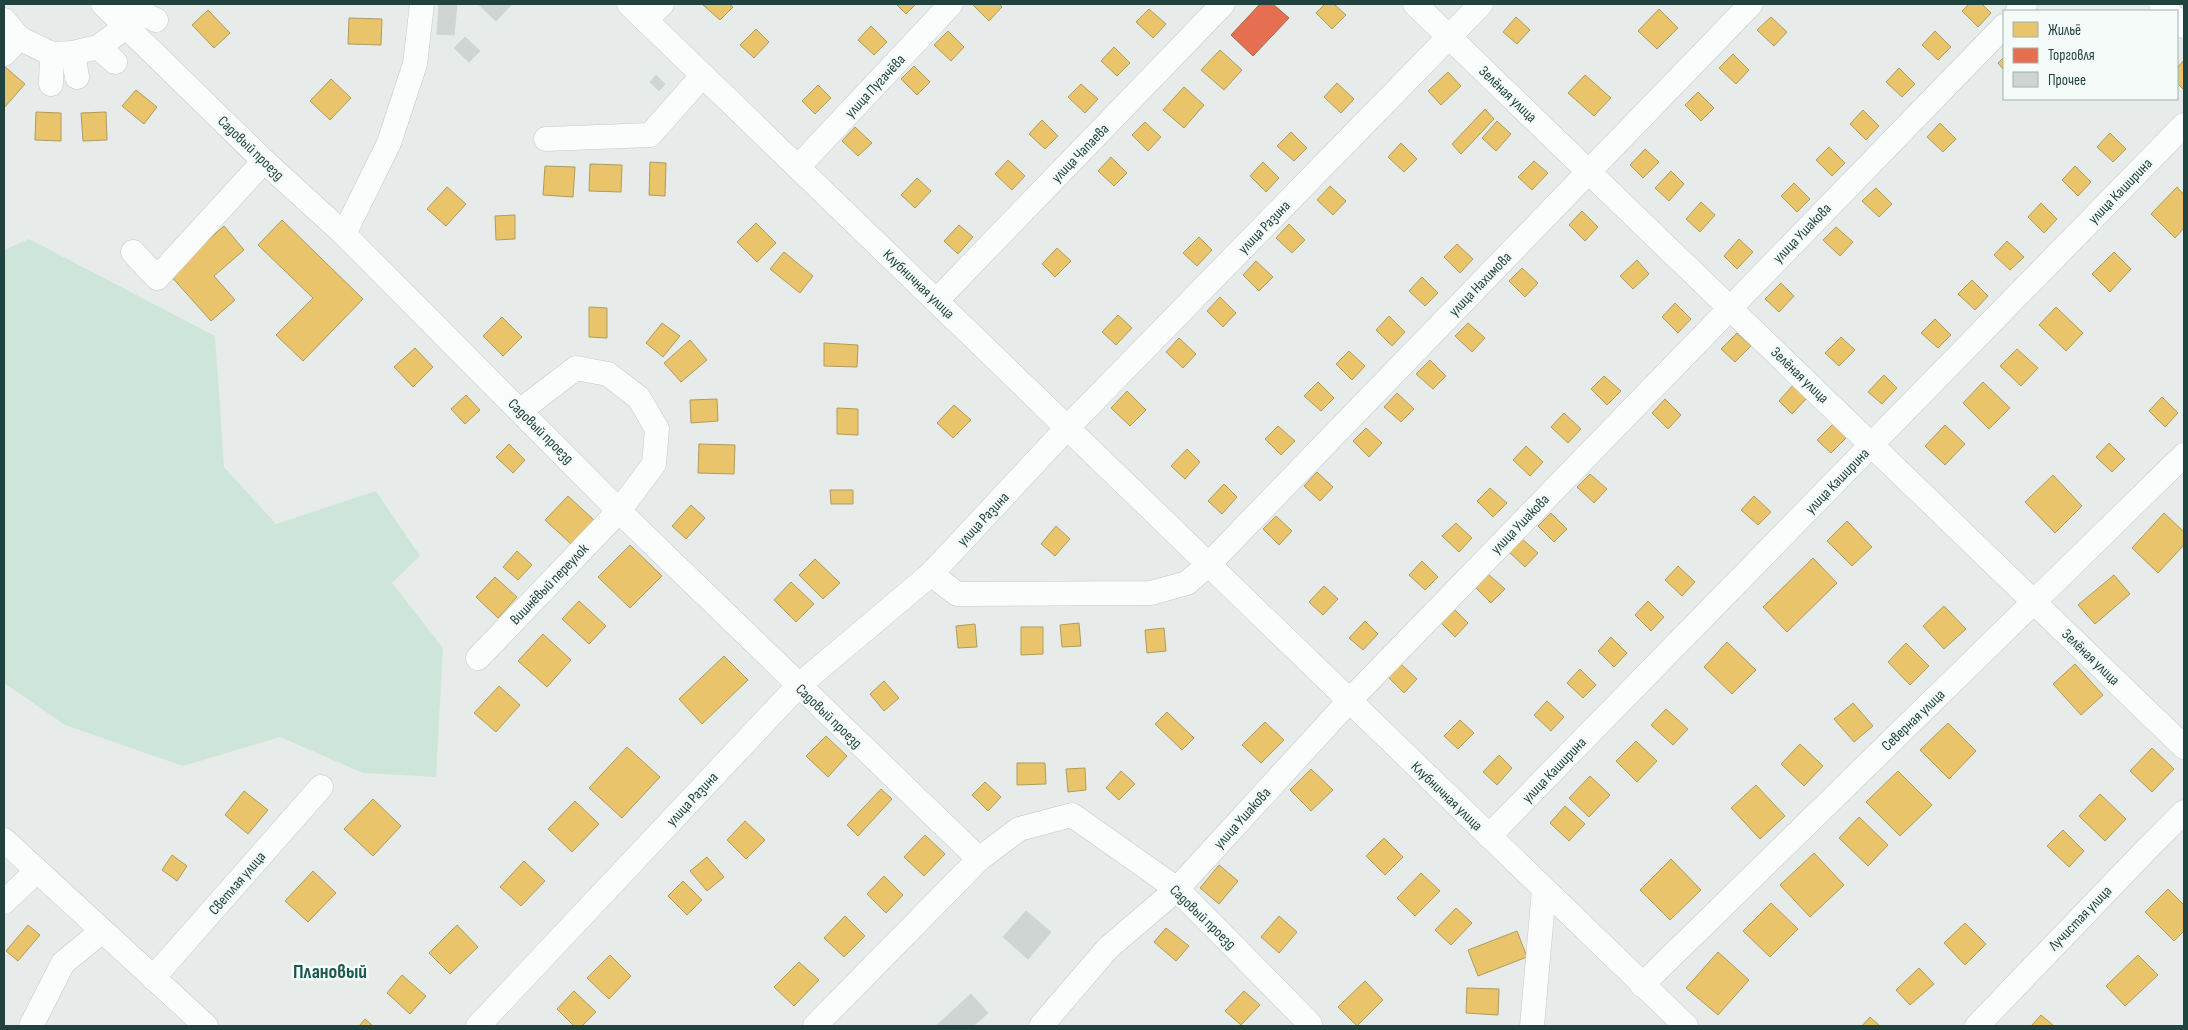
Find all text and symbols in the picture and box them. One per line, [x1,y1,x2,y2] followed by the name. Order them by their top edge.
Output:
[2003,10,2178,100] legend
[2048,21,2081,40] text: Жильё
[2048,46,2095,65] text: Торговля
[841,50,910,122] street label: улица Пугачёва
[1475,62,1541,127] street label: Зелёная улица
[2048,71,2086,90] text: Прочее
[213,112,288,185] street label: Садовый проезд
[1047,120,1113,187] street label: улица Чапаева
[2084,154,2157,228] street label: улица Каширина
[1234,196,1295,258] street label: улица Разина
[1769,199,1836,267] street label: улица Ушакова
[879,246,959,323] street label: Клубничная улица
[1445,248,1516,321] street label: улица Нахимова
[1767,343,1833,408] street label: Зелёная улица
[504,395,577,468] street label: Садовый проезд
[1801,444,1874,518] street label: улица Каширина
[953,488,1013,550] street label: улица Разина
[1487,490,1554,558] street label: улица Ушакова
[506,540,593,629] street label: Вишнёвый переулок
[2058,625,2124,690] street label: Зелёная улица
[791,680,866,753] street label: Садовый проезд
[1878,685,1949,755] street label: Северная улица
[1518,733,1591,807] street label: улица Каширина
[1407,758,1487,835] street label: Клубничная улица
[662,768,722,830] street label: улица Разина
[1210,783,1275,853] street label: улица Ушакова
[205,848,270,919] street label: Светлая улица
[1165,881,1240,954] street label: Садовый проезд
[2044,882,2116,956] street label: Лучистая улица
[293,960,367,984] district label: Плановый

